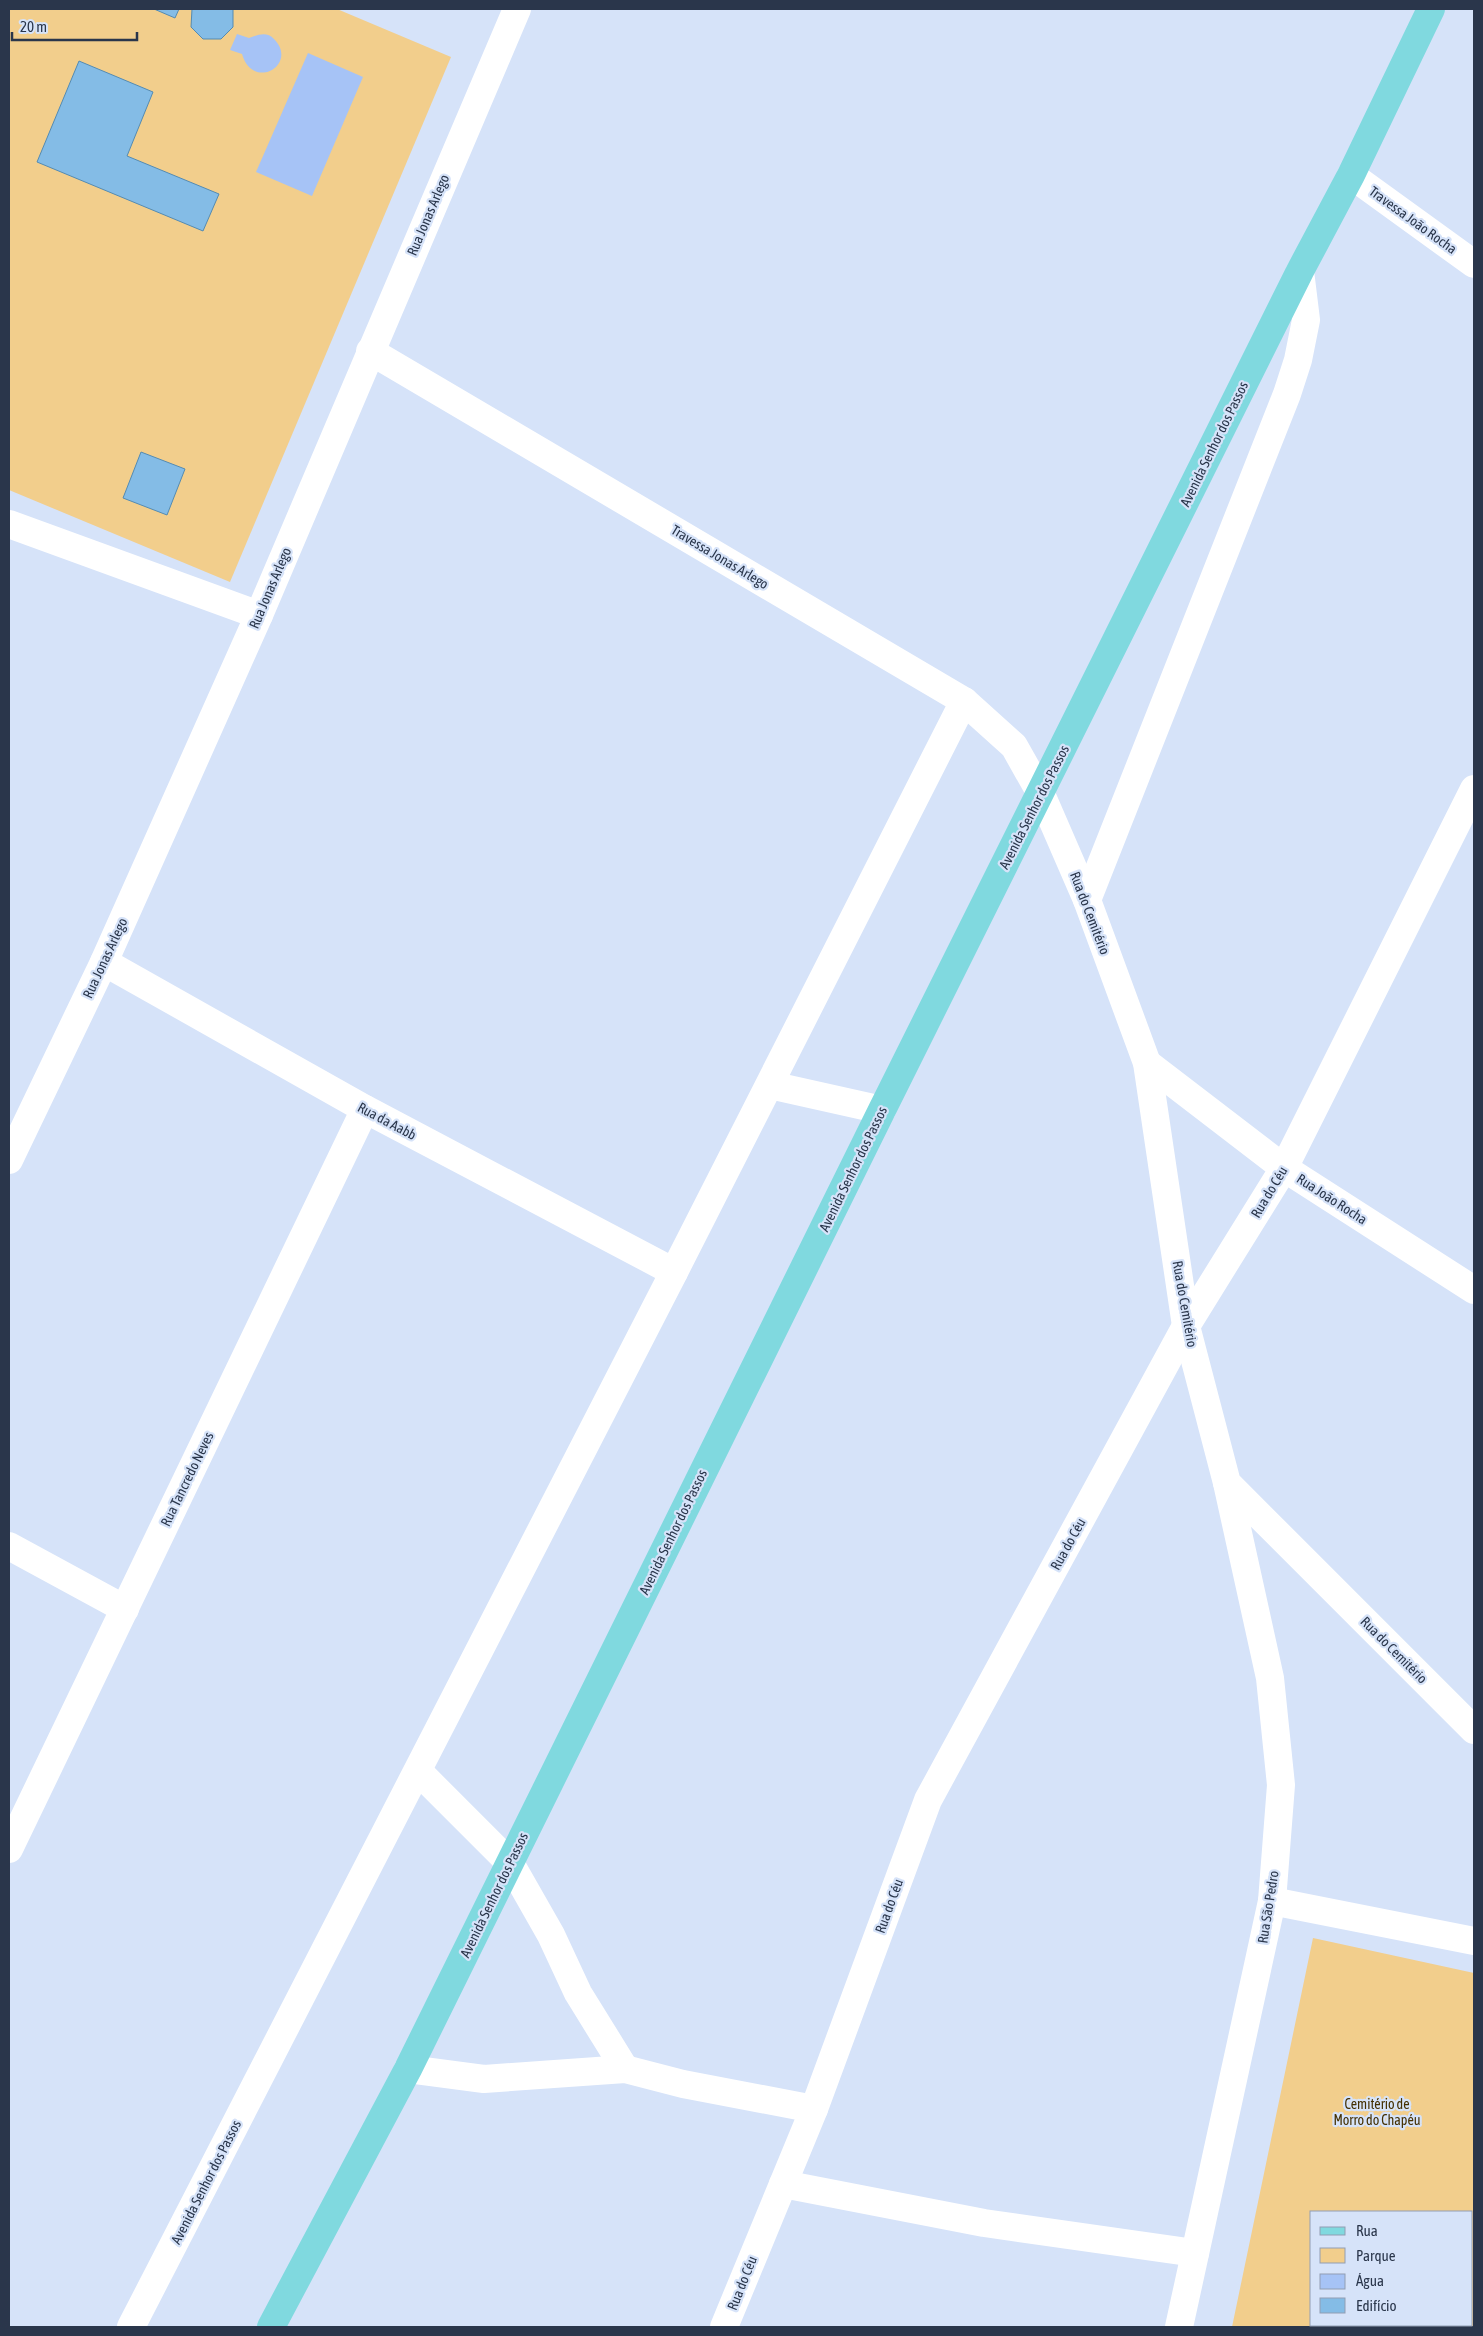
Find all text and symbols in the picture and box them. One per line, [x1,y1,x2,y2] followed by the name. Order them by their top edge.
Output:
[12,10,138,42] scale bar
[20,18,47,35] text: 20 m
[404,172,452,258] street label: Rua Jonas Arlego
[1366,183,1460,257] street label: Travessa João Rocha
[1177,379,1251,509] street label: Avenida Senhor dos Passos
[669,522,771,592] street label: Travessa Jonas Arlego
[246,545,294,631] street label: Rua Jonas Arlego
[996,742,1072,872] street label: Avenida Senhor dos Passos
[1067,869,1113,957] street label: Rua do Cemitério
[79,915,131,1001] street label: Rua Jonas Arlego
[355,1099,419,1143] street label: Rua da Aabb
[816,1104,890,1234] street label: Avenida Senhor dos Passos
[1248,1164,1290,1220] street label: Rua do Céu
[1294,1170,1370,1228] street label: Rua João Rocha
[1170,1260,1200,1348] street label: Rua do Cemitério
[157,1429,217,1529] street label: Rua Tancredo Neves
[636,1467,710,1597] street label: Avenida Senhor dos Passos
[1047,1515,1089,1573] street label: Rua do Céu
[1357,1613,1431,1687] street label: Rua do Cemitério
[457,1830,531,1960] street label: Avenida Senhor dos Passos
[1254,1869,1282,1945] street label: Rua São Pedro
[872,1877,906,1935] street label: Rua do Céu
[1333,2096,1421,2128] park label: Cemitério de Morro do Chapéu
[168,2117,244,2247] street label: Avenida Senhor dos Passos
[1310,2211,1473,2326] legend
[1356,2222,1378,2239] text: Rua
[1356,2247,1396,2264] text: Parque
[724,2254,760,2312] street label: Rua do Céu
[1356,2272,1384,2289] text: Água
[1356,2297,1397,2314] text: Edifício

